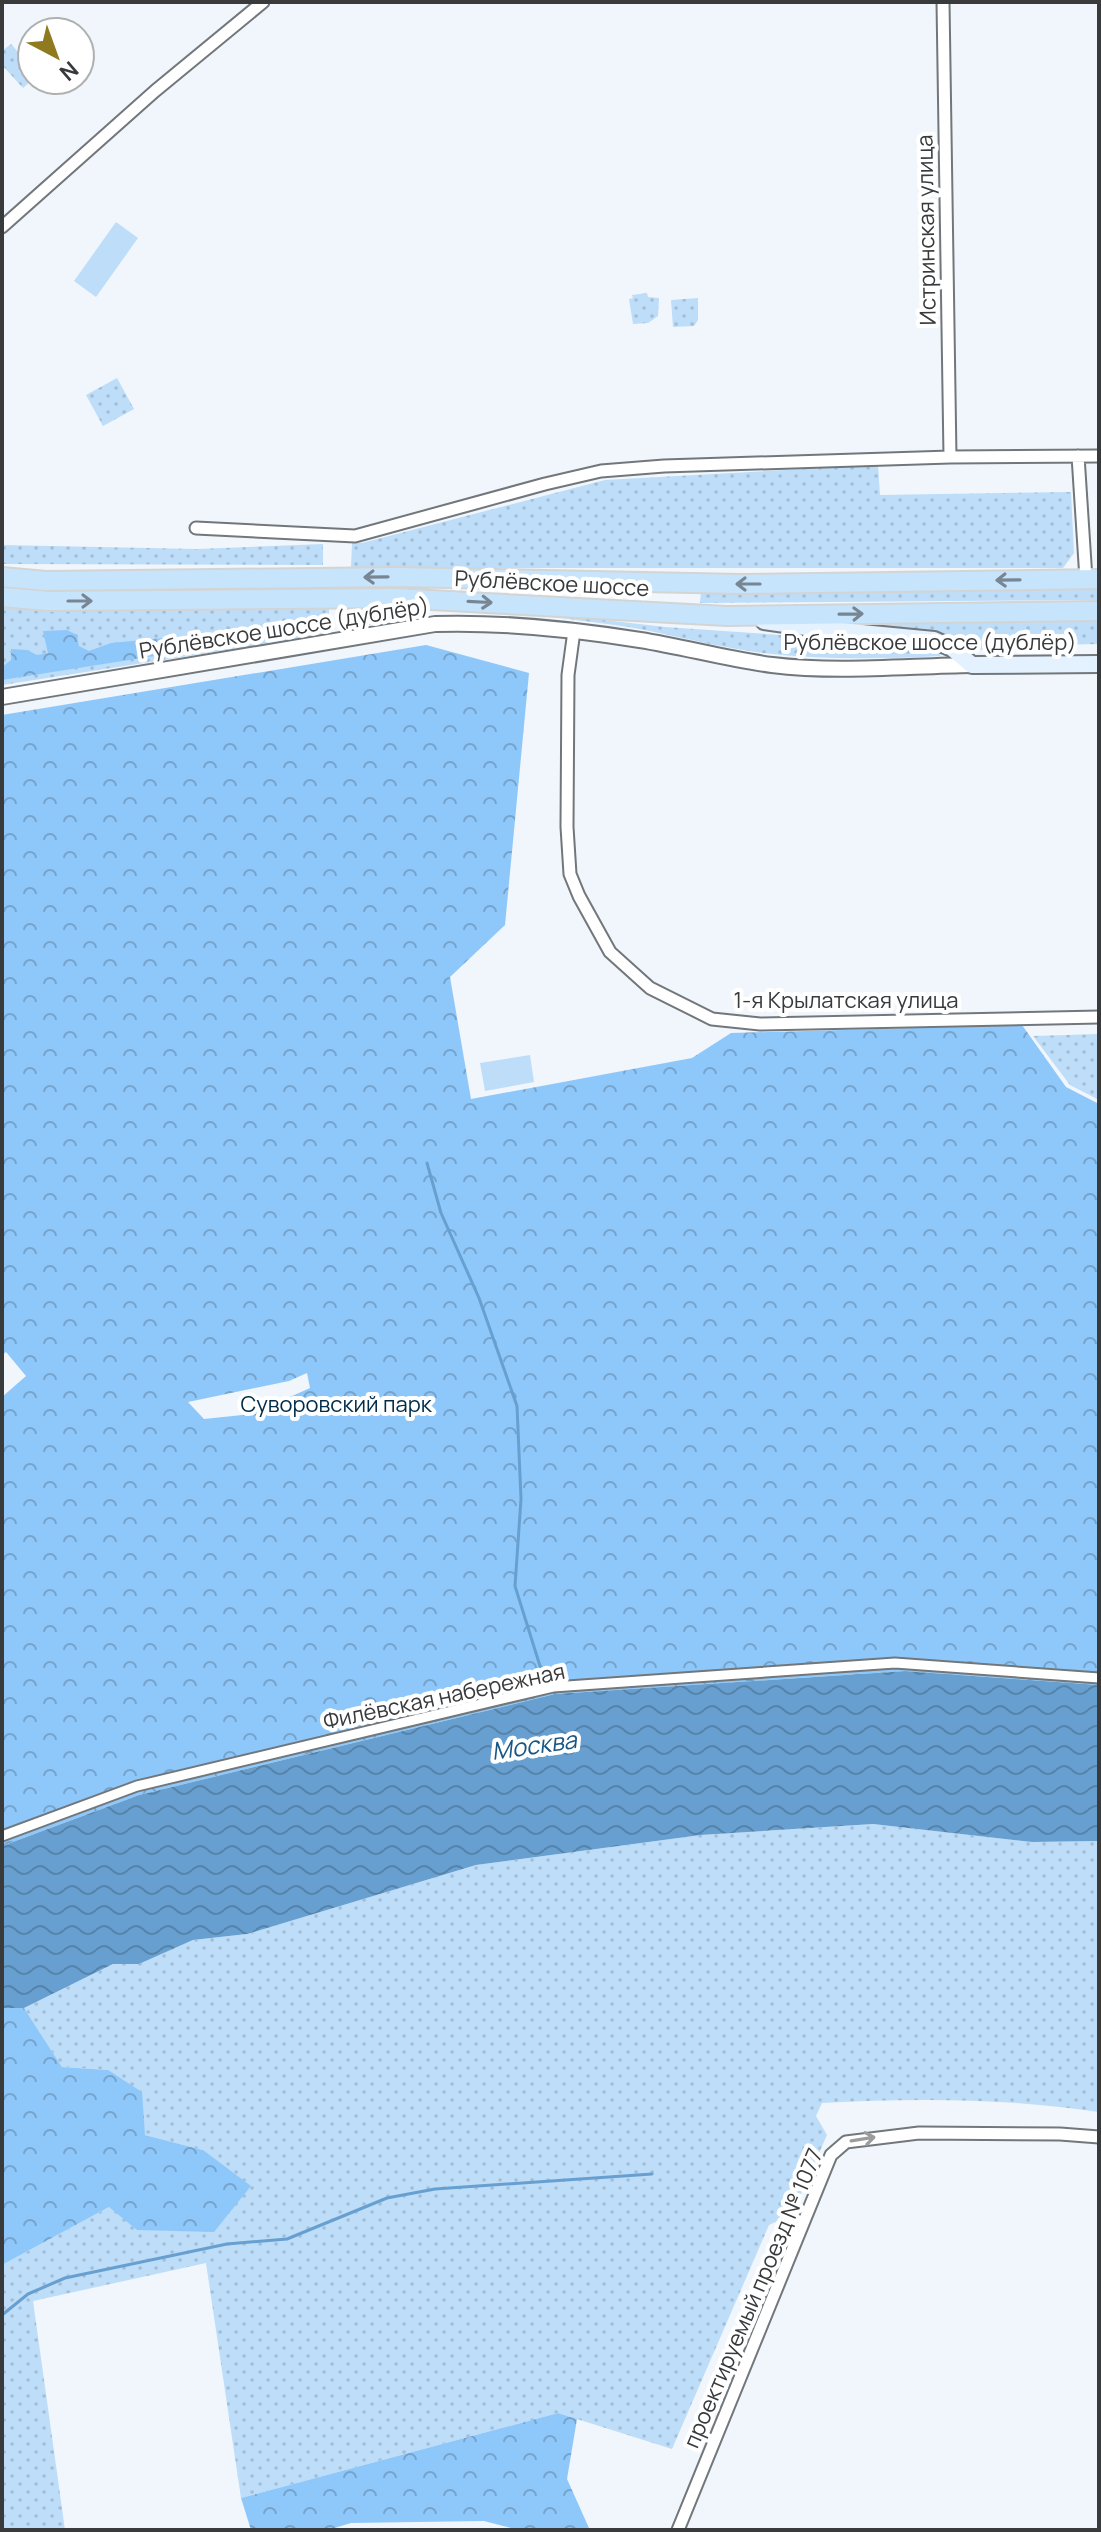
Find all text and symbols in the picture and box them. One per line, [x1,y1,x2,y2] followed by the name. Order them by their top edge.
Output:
[16,16,96,96] north arrow
[53,55,85,88] text: N
[909,134,943,326] street label: Истринская улица
[454,563,650,603] street label: Рублёвское шоссе
[363,569,390,585] one-way arrow
[995,573,1022,588] one-way arrow
[735,576,762,592] one-way arrow
[137,590,431,666] street label: Рублёвское шоссе (дублёр)
[66,593,93,609] one-way arrow
[466,595,493,610] one-way arrow
[837,606,864,622] one-way arrow
[783,627,1077,657] street label: Рублёвское шоссе (дублёр)
[733,985,959,1015] street label: 1-я Крылатская улица
[240,1389,433,1419] park label: Суворовский парк
[320,1656,568,1736] street label: Филёвская набережная
[489,1722,580,1767] water label: Москва
[850,2131,875,2146] one-way arrow
[676,2144,830,2452] street label: проектируемый проезд № 1077

